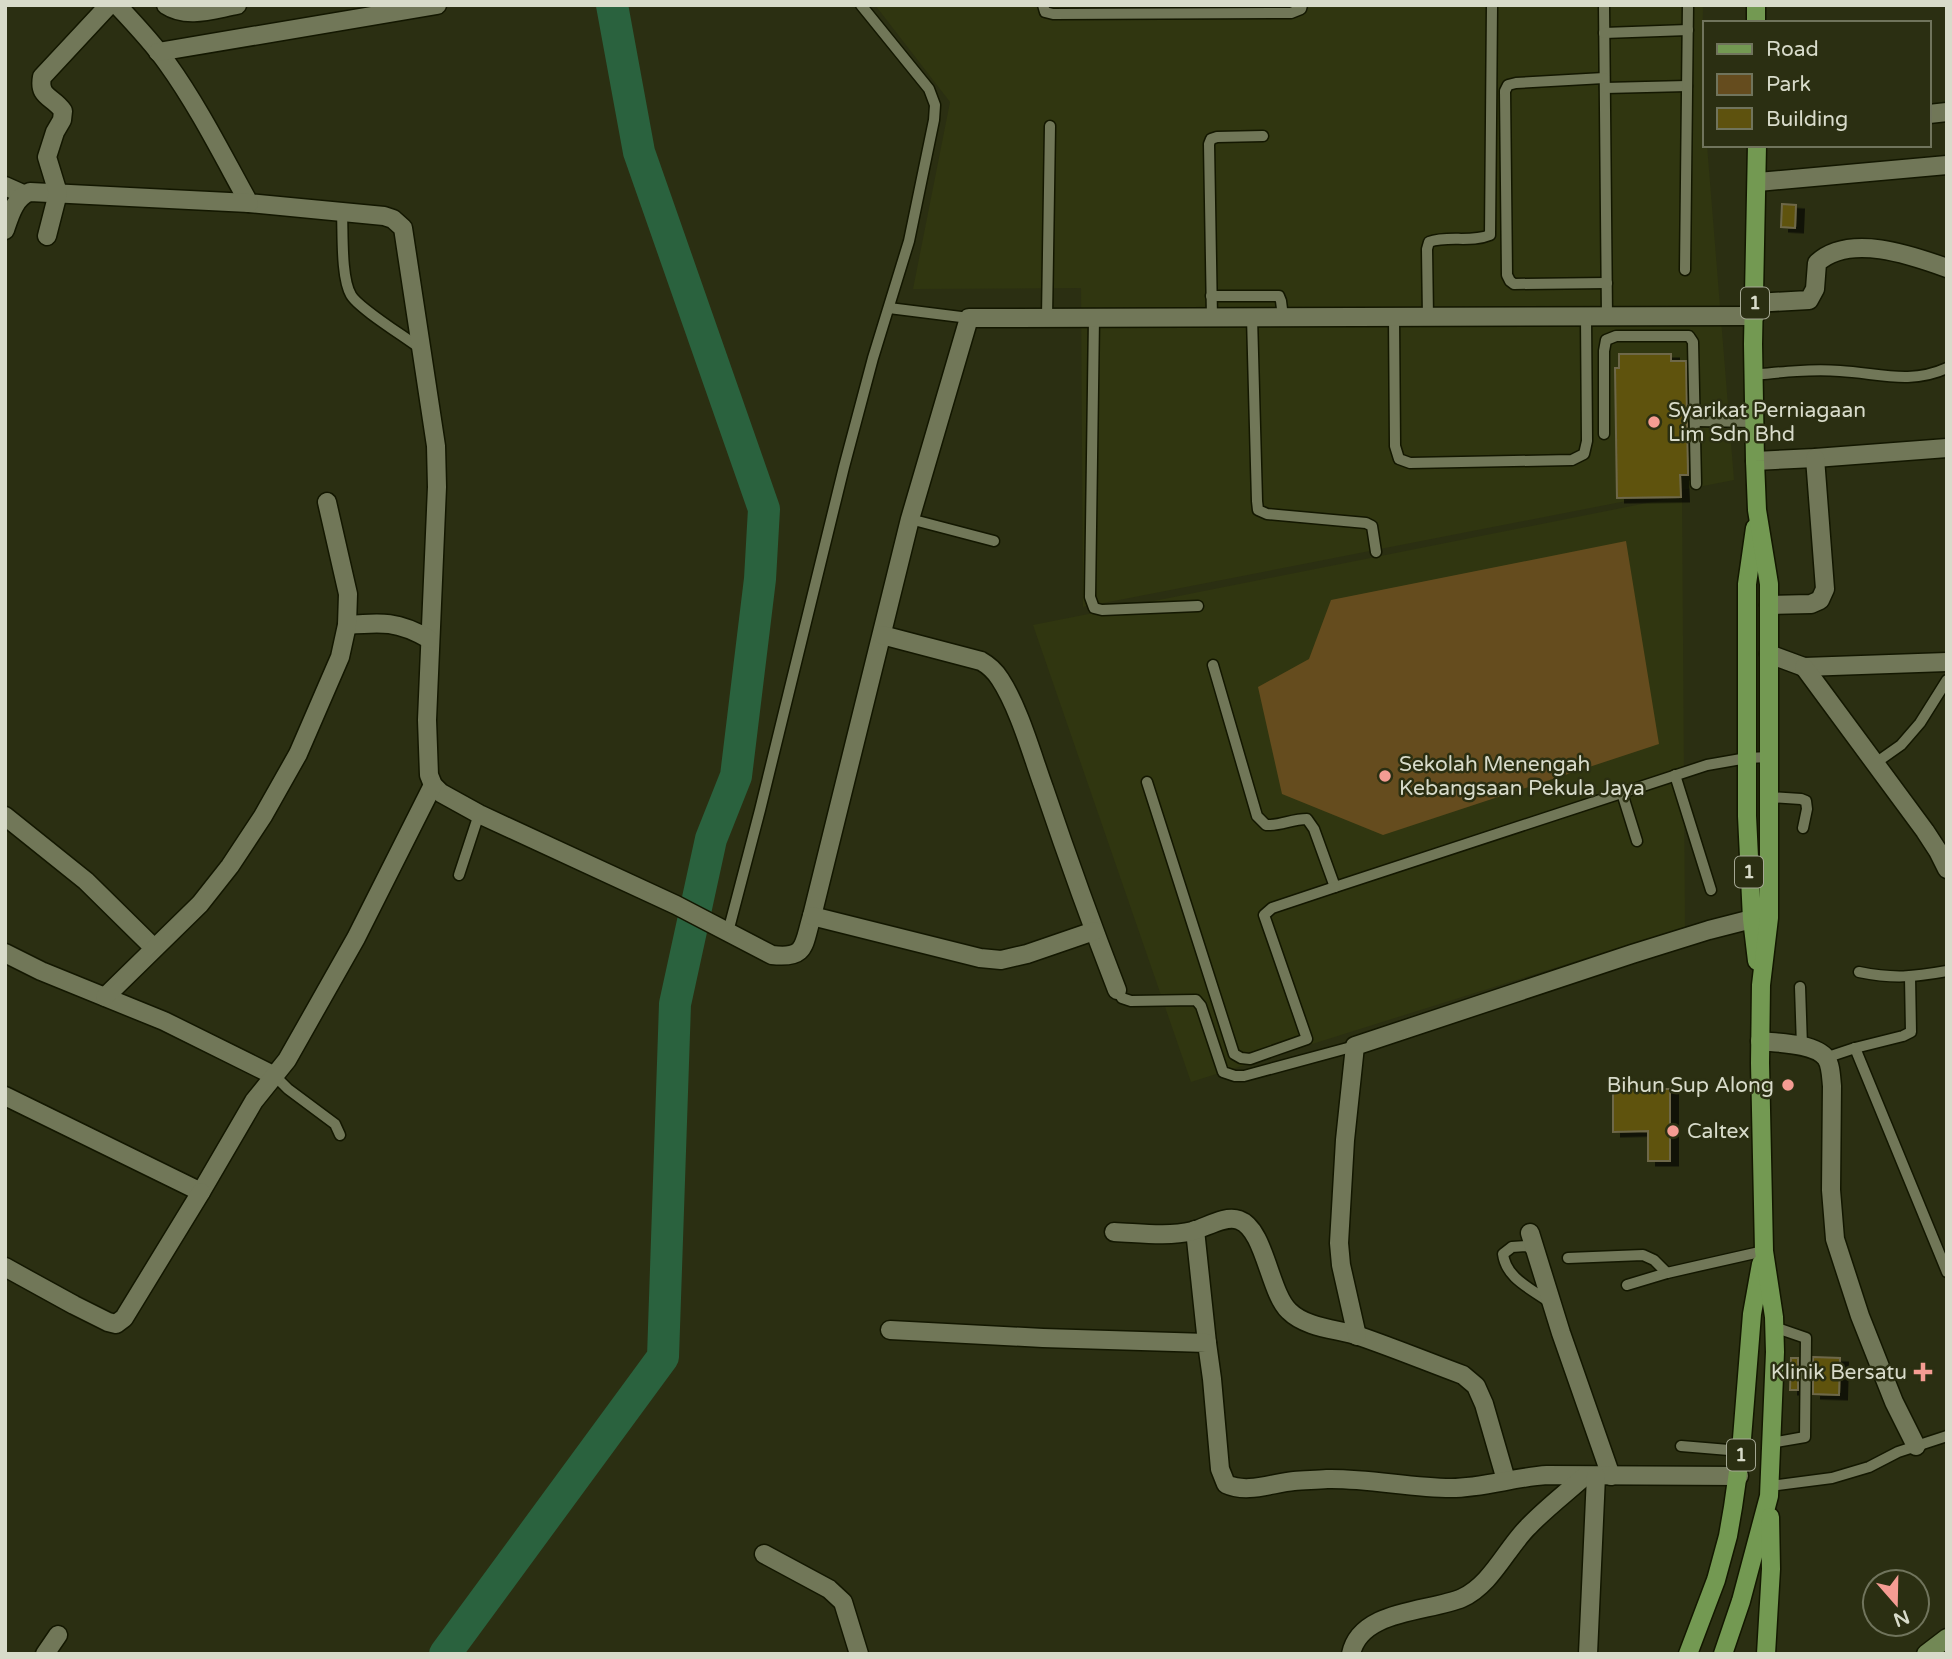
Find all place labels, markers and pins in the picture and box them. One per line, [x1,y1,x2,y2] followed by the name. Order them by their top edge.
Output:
[1668,398,1866,447] place label: Syarikat Perniagaan Lim Sdn Bhd
[1646,414,1662,430] marker: Syarikat Perniagaan Lim Sdn Bhd
[1399,752,1645,801] place label: Sekolah Menengah Kebangsaan Pekula Jaya
[1377,768,1393,784] marker: Sekolah Menengah Kebangsaan Pekula Jaya
[1607,1073,1774,1098] place label: Bihun Sup Along
[1780,1077,1796,1093] marker: Bihun Sup Along
[1687,1119,1750,1144] place label: Caltex
[1665,1123,1681,1139] marker: Caltex
[1771,1360,1907,1385] place label: Klinik Bersatu
[1913,1362,1933,1382] marker: Klinik Bersatu

